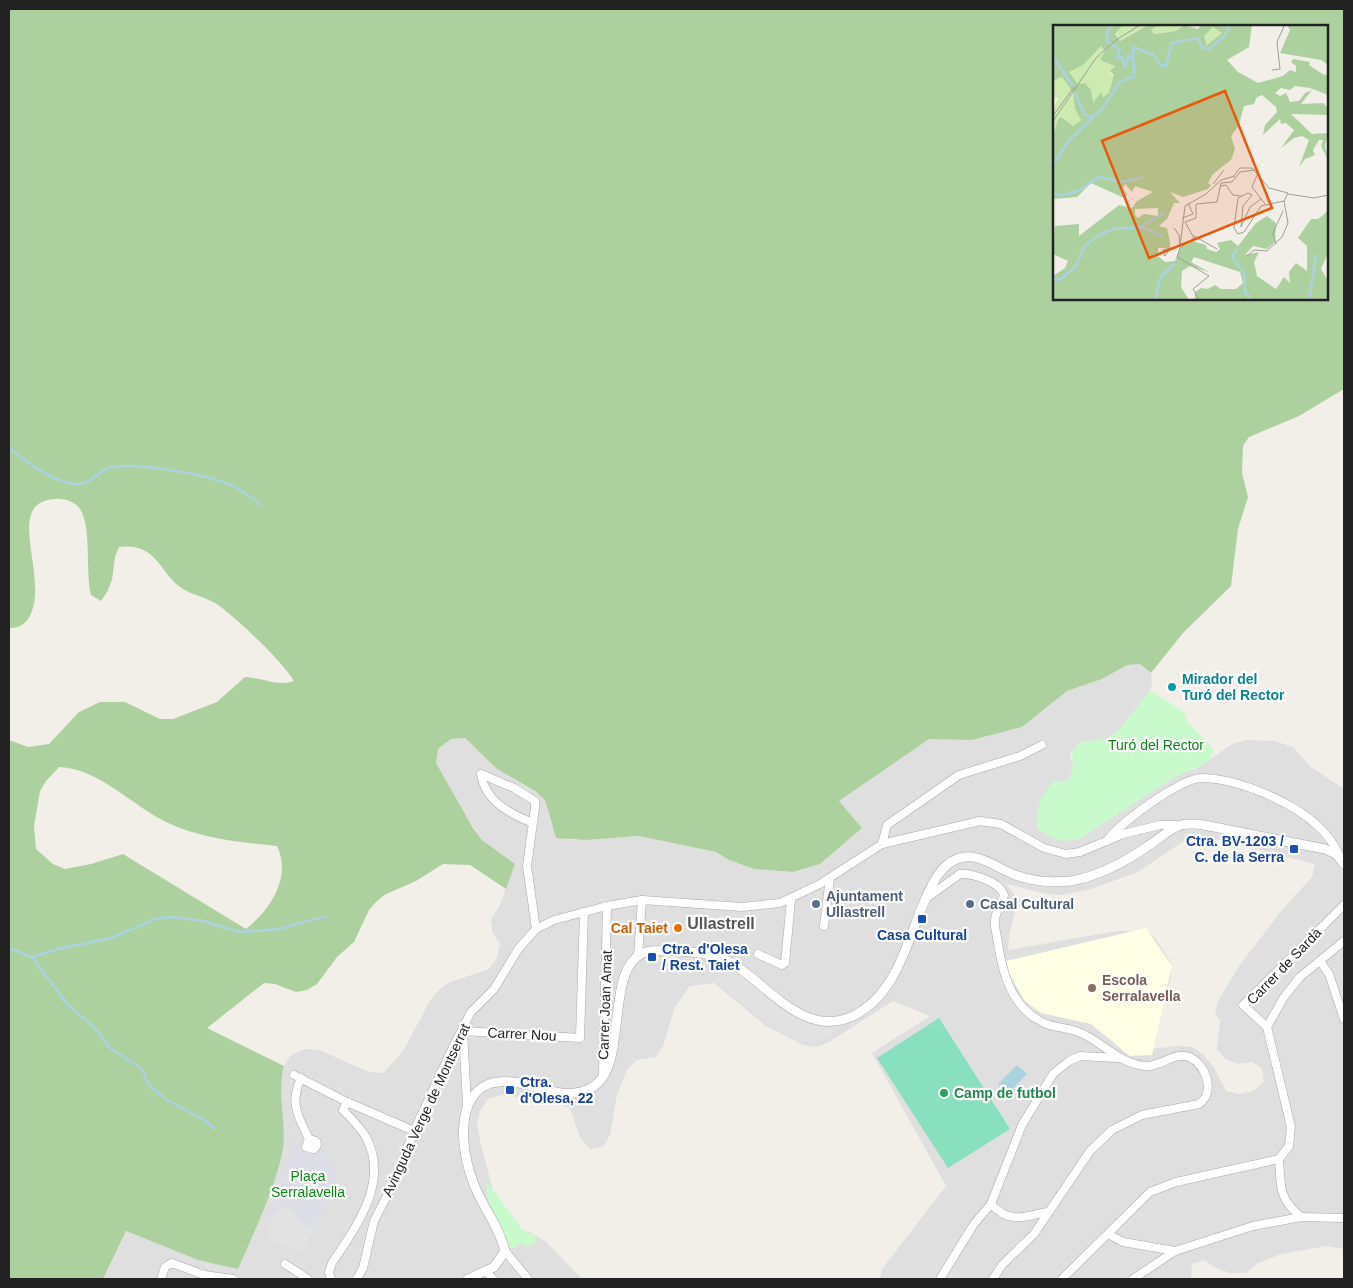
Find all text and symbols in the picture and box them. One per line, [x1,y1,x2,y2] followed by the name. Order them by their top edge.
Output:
[1053,25,1328,300] inset map
[1182,671,1285,703] place label: Mirador del Turó del Rector
[1166,681,1178,693] marker: Mirador del Turó del Rector
[1108,737,1204,753] park label: Turó del Rector
[1186,833,1284,865] place label: Ctra. BV-1203 / C. de la Serra
[1288,843,1300,855] marker: Ctra. BV-1203 / C. de la Serra
[826,888,903,920] place label: Ajuntament Ullastrell
[980,896,1074,912] place label: Casal Cultural
[810,898,822,910] marker: Ajuntament Ullastrell
[964,898,976,910] marker: Casal Cultural
[916,913,928,925] marker: Casa Cultural
[687,915,755,932] district label: Ullastrell
[611,920,668,936] place label: Cal Taiet
[672,922,684,934] marker: Cal Taiet
[1243,924,1325,1008] street label: Carrer de Sardà
[877,927,967,943] place label: Casa Cultural
[662,941,748,973] place label: Ctra. d'Olesa / Rest. Taiet
[595,950,615,1060] street label: Carrer Joan Amat
[646,951,658,963] marker: Ctra. d'Olesa / Rest. Taiet
[1102,972,1181,1004] place label: Escola Serralavella
[1086,982,1098,994] marker: Escola Serralavella
[379,1021,473,1199] street label: Avinguda Verge de Montserrat
[487,1024,557,1044] street label: Carrer Nou
[520,1074,594,1106] place label: Ctra. d'Olesa, 22
[504,1084,516,1096] marker: Ctra. d'Olesa, 22
[954,1085,1056,1101] place label: Camp de futbol
[938,1087,950,1099] marker: Camp de futbol
[271,1168,345,1200] park label: Plaça Serralavella

